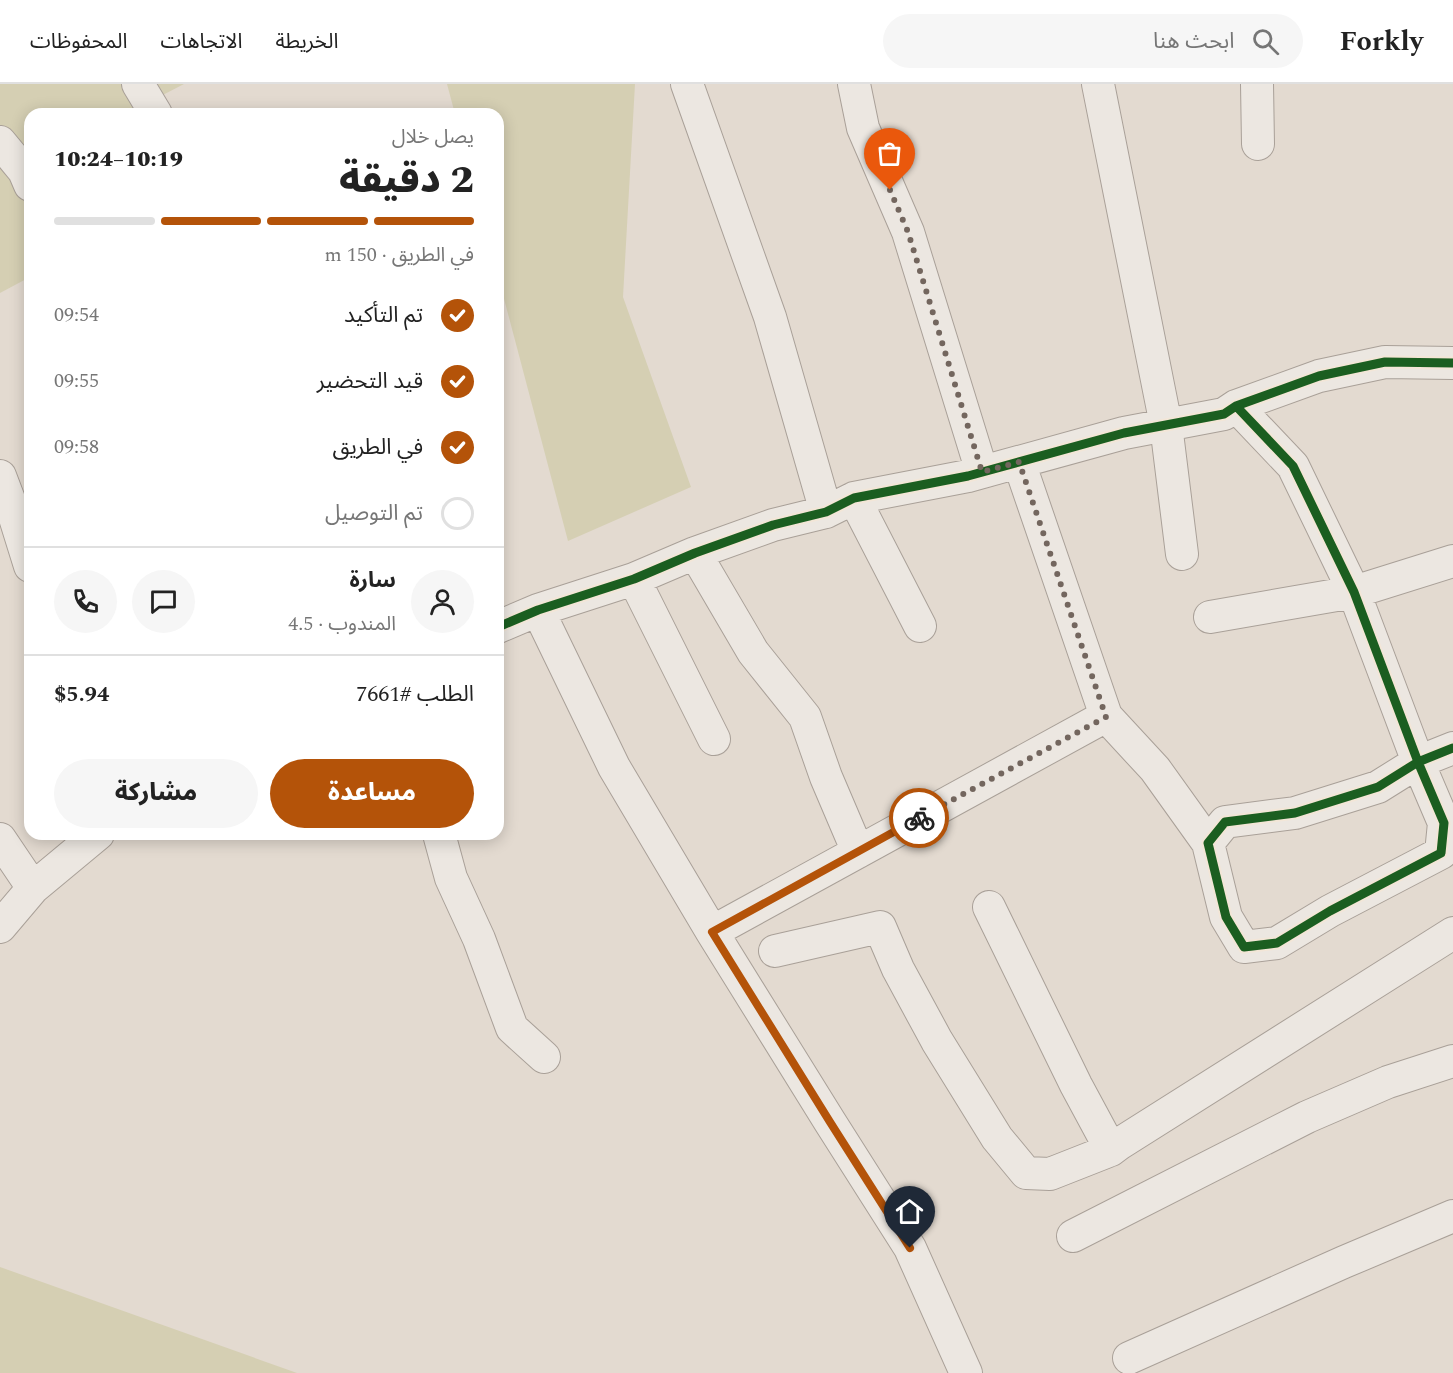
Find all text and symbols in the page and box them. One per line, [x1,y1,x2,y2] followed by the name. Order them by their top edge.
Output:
[883,14,1303,68] search box
[1339,20,1423,63] text: Forkly
[1153,25,1234,58] text: ابحث هنا
[1249,25,1282,58] icon: search
[30,26,127,58] text: المحفوظات
[160,26,242,58] text: الاتجاهات
[275,26,338,58] text: الخريطة
[392,122,474,152] text: يصل خلال
[864,128,915,190] pin
[873,137,906,170] icon: bag
[54,143,183,176] text: 10:19–10:24
[339,151,474,210] text: 2 دقيقة
[325,240,474,270] text: في الطريق · 150 m
[344,299,423,332] text: تم التأكيد
[441,299,474,332] icon: check
[54,300,99,330] text: 09:54
[317,365,423,398] text: قيد التحضير
[441,365,474,398] icon: check
[54,366,99,396] text: 09:55
[332,431,423,464] text: في الطريق
[441,431,474,464] icon: check
[54,432,99,462] text: 09:58
[325,497,423,530] text: تم التوصيل
[350,564,396,597] text: سارة
[54,570,117,633] button: phone
[132,570,195,633] button: chat
[411,570,474,633] button: person
[288,609,396,639] text: المندوب · 4.5
[54,678,109,711] text: $5.94
[356,678,474,711] text: الطلب #7661
[54,759,258,828] button: مشاركة
[270,759,474,828] button: مساعدة
[889,788,949,848] courier
[903,802,936,835] icon: bike
[884,1186,935,1248] pin
[893,1195,926,1228] icon: home

